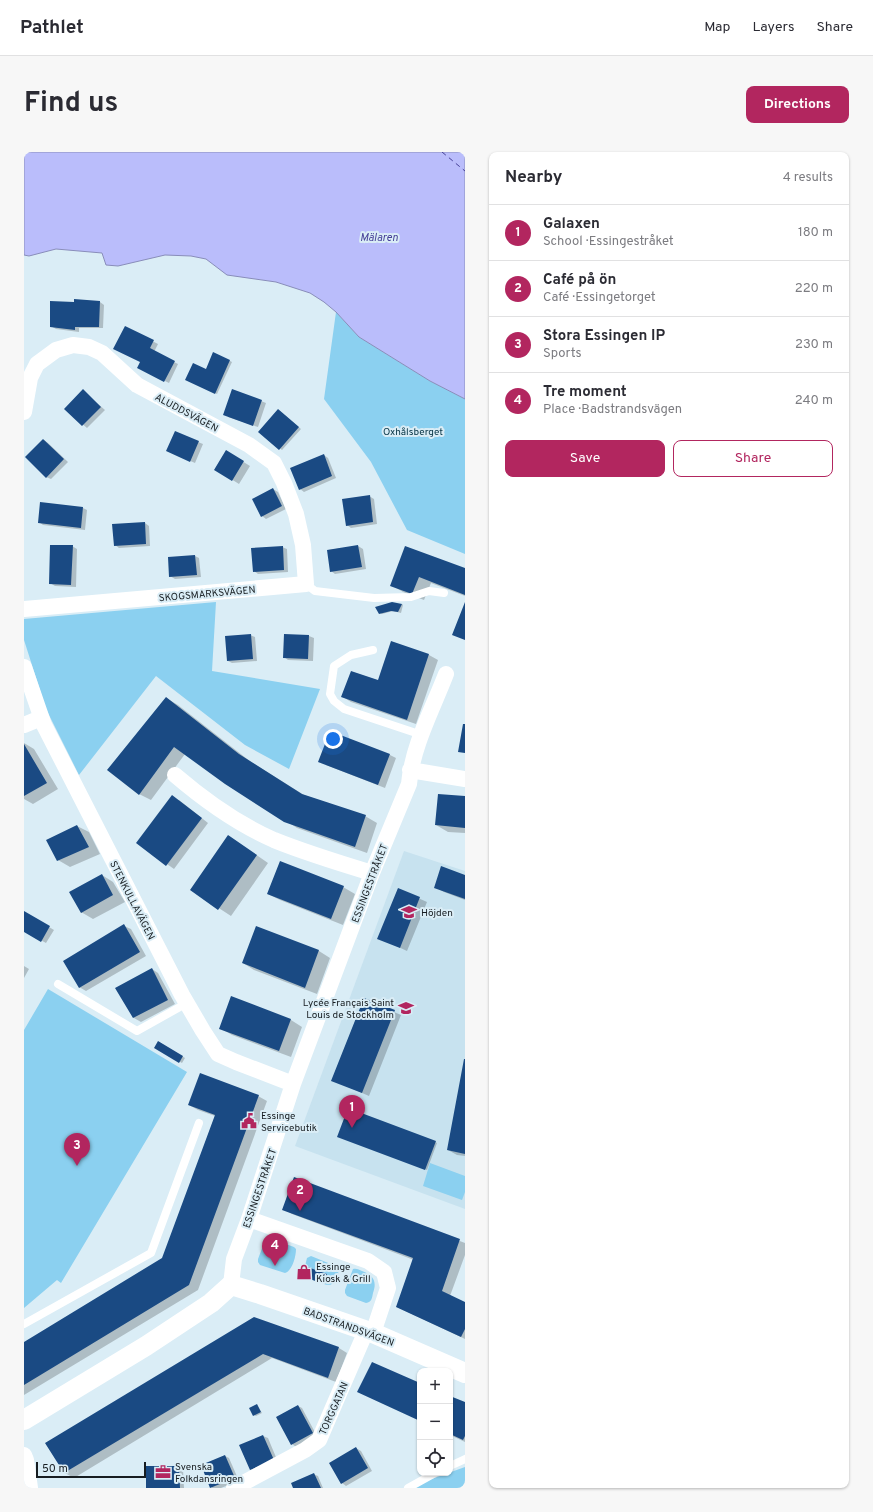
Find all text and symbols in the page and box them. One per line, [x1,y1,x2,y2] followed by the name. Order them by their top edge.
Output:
[20,16,84,40] text: Pathlet
[704,19,730,36] text: Map
[752,19,794,36] text: Layers
[816,19,853,36] text: Share
[24,86,118,122] text: Find us
[746,86,849,123] button: Directions
[505,167,562,189] text: Nearby
[783,170,833,186] text: 4 results
[543,215,600,234] text: Galaxen
[515,225,521,241] text: 1
[798,225,833,241] text: 180 m
[360,231,398,245] water label: Mälaren
[543,234,674,250] text: School · Essingestråket
[543,271,616,290] text: Café på ön
[514,281,522,297] text: 2
[795,281,833,297] text: 220 m
[543,290,656,306] text: Café · Essingetorget
[543,327,665,346] text: Stora Essingen IP
[514,337,522,353] text: 3
[795,337,833,353] text: 230 m
[543,346,582,362] text: Sports
[543,383,627,402] text: Tre moment
[152,391,220,436] street label: ALUDDSVÄGEN
[514,393,522,409] text: 4
[795,393,833,409] text: 240 m
[543,402,682,418] text: Place · Badstrandsvägen
[383,426,443,439] park label: Oxhålsberget
[505,440,665,477] button: Save
[673,440,833,477] button: Share
[158,584,256,605] street label: SKOGSMARKSVÄGEN
[323,729,343,749] your location
[349,842,391,925] street label: ESSINGESTRÅKET
[106,859,157,942] street label: STENKULLAVÄGEN
[400,903,418,921] school or university icon: Höjden
[421,907,453,920] place label: Höjden
[303,997,394,1022] place label: Lycée Français Saint Louis de Stockholm
[397,999,415,1017] school or university icon: Lycée Français Saint Louis de Stockholm
[339,1095,365,1128] pin: 1
[261,1110,317,1135] place label: Essinge Servicebutik
[240,1112,258,1130] public building icon: Essinge Servicebutik
[64,1133,90,1166] pin: 3
[241,1147,280,1230] street label: ESSINGESTRÅKET
[287,1178,313,1211] pin: 2
[262,1233,288,1266] pin: 4
[316,1261,371,1286] place label: Essinge Kiosk & Grill
[295,1263,313,1281] shop icon: Essinge Kiosk & Grill
[301,1305,396,1350] street label: BADSTRANDSVÄGEN
[417,1368,453,1476] map controls
[417,1368,453,1404] button: +
[317,1380,352,1437] street label: TORGGATAN
[417,1404,453,1440] button: −
[417,1440,453,1476] button: locate
[36,1460,146,1479] scale bar
[175,1461,243,1486] place label: Svenska Folkdansringen
[42,1462,68,1476] text: 50 m
[154,1463,172,1481] office icon: Svenska Folkdansringen

